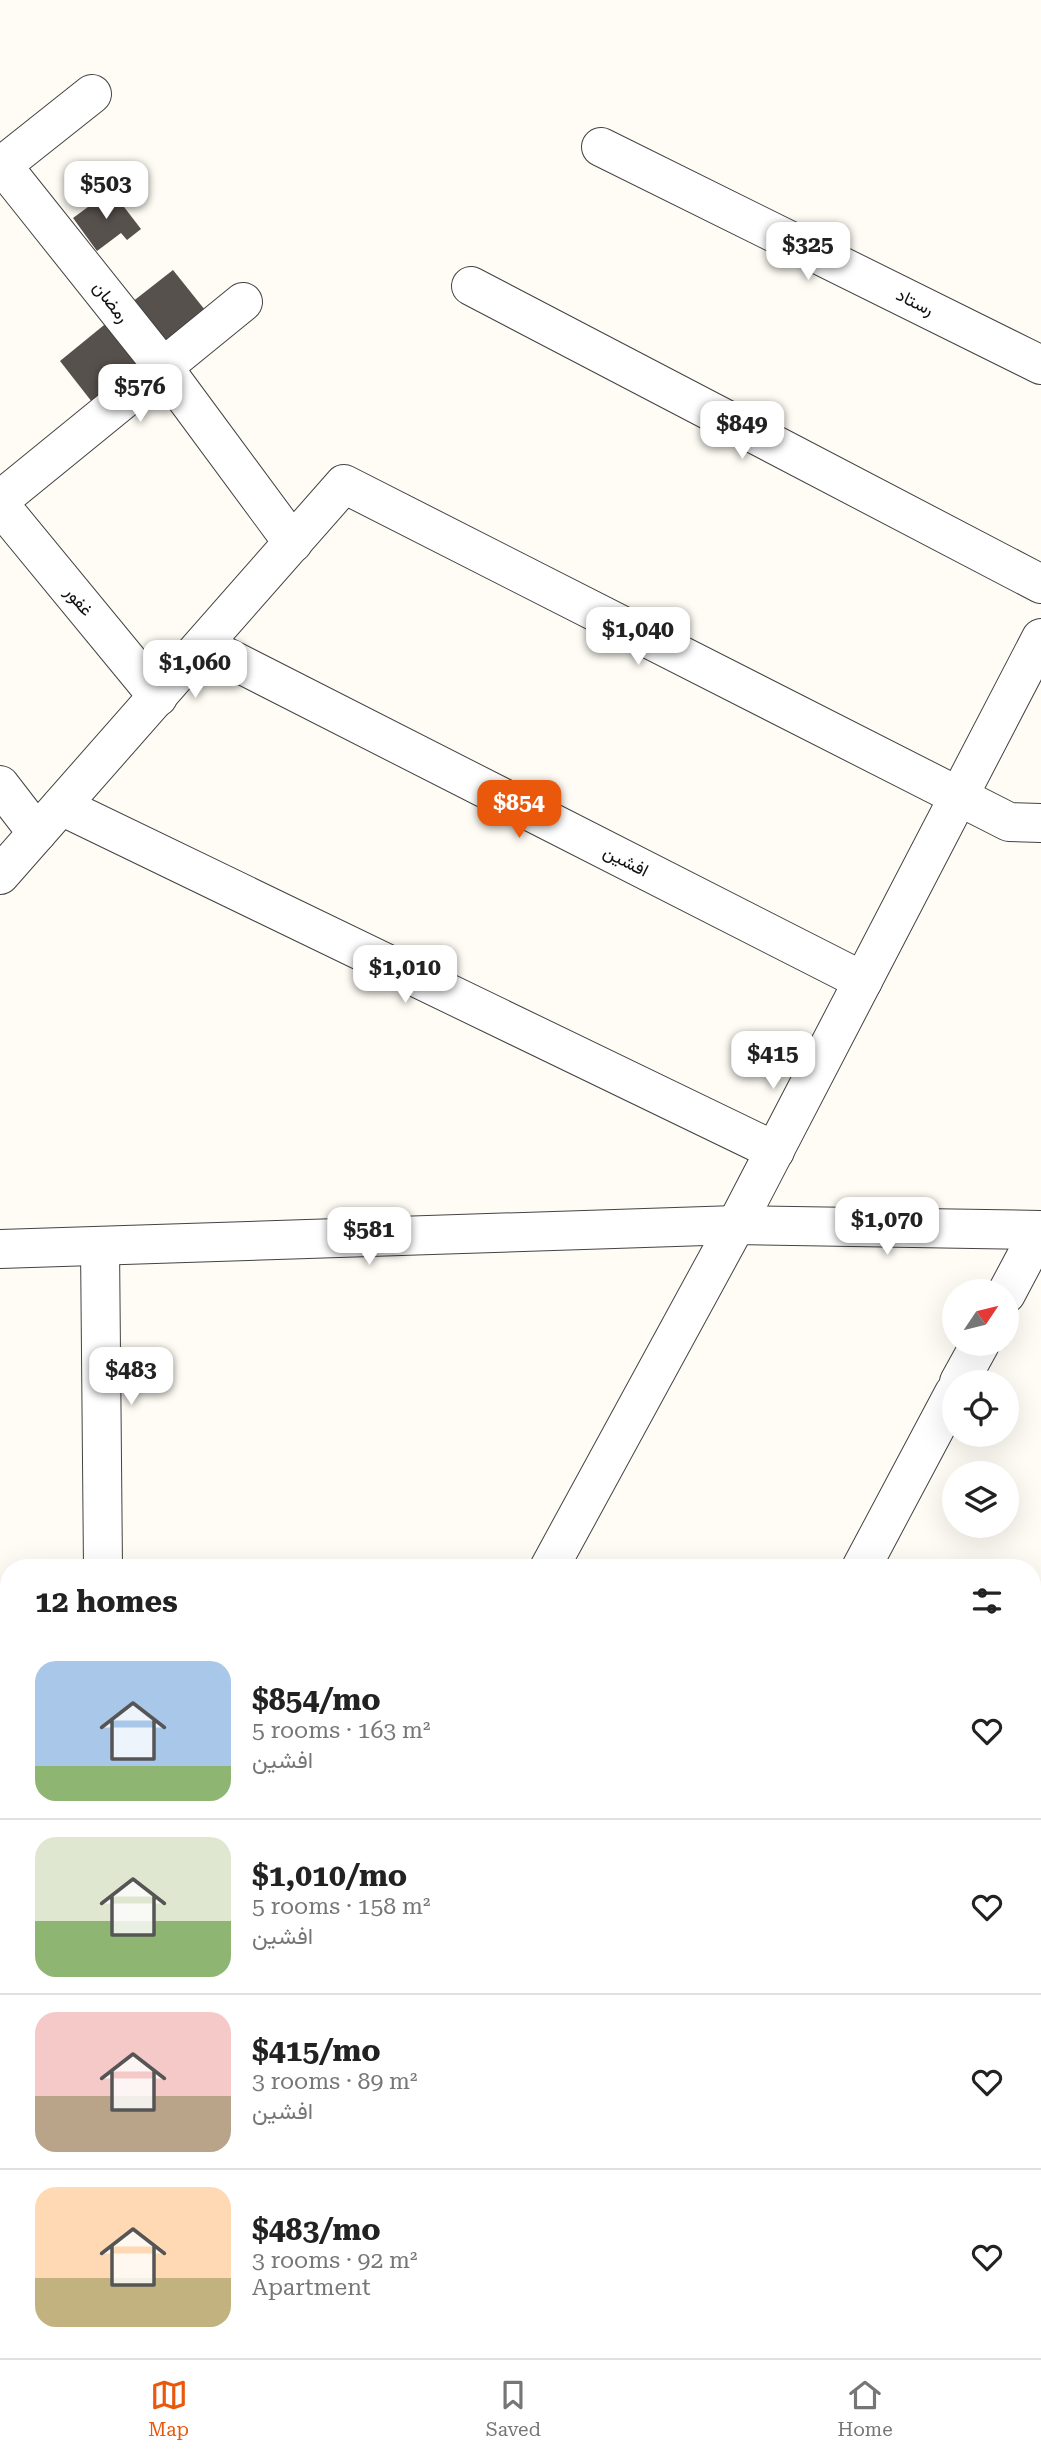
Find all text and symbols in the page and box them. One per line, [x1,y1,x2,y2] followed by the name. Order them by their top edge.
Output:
[65,162,147,221] pin: $503
[80,170,132,197] text: $503
[767,222,849,282] pin: $325
[782,231,834,258] text: $325
[88,277,134,327] street label: رمضان
[893,284,937,320] street label: رستاد
[99,364,181,424] pin: $576
[114,373,166,400] text: $576
[701,402,783,461] pin: $849
[716,410,768,437] text: $849
[59,581,98,621] street label: غفور
[581,608,695,667] pin: $1,040
[602,616,674,643] text: $1,040
[138,640,252,700] pin: $1,060
[159,649,231,676] text: $1,060
[478,780,560,840] pin: $854
[493,789,545,816] text: $854
[600,840,652,882] street label: افشین
[348,946,462,1005] pin: $1,010
[369,954,441,981] text: $1,010
[732,1032,814,1091] pin: $415
[747,1040,799,1067] text: $415
[830,1198,944,1257] pin: $1,070
[851,1206,923,1233] text: $1,070
[328,1208,410,1267] pin: $581
[343,1216,395,1243] text: $581
[942,1279,1018,1356] north arrow
[942,1279,1019,1538] map controls
[90,1348,172,1407] pin: $483
[105,1356,157,1383] text: $483
[942,1370,1019,1447] button: locate
[942,1461,1019,1538] button: layers
[968,1582,1006,1620] icon: filters
[35,1584,178,1619] text: 12 homes
[252,1682,381,1717] text: $854/mo
[91,1689,175,1773] icon: home
[968,1712,1006,1750] icon: heart
[252,1717,430,1744] text: 5 rooms · 163 m²
[252,1747,313,1774] text: افشین
[252,1858,407,1893] text: $1,010/mo
[91,1865,175,1949] icon: home
[968,1888,1006,1926] icon: heart
[252,1893,430,1920] text: 5 rooms · 158 m²
[252,1923,313,1950] text: افشین
[252,2033,381,2068] text: $415/mo
[91,2040,175,2124] icon: home
[968,2063,1006,2101] icon: heart
[252,2068,418,2095] text: 3 rooms · 89 m²
[252,2098,313,2125] text: افشین
[252,2212,381,2247] text: $483/mo
[91,2215,175,2299] icon: home
[968,2238,1006,2276] icon: heart
[252,2247,418,2274] text: 3 rooms · 92 m²
[252,2274,371,2301] text: Apartment
[148,2376,189,2441] tab: Map
[486,2376,541,2441] tab: Saved
[838,2376,893,2441] tab: Home

